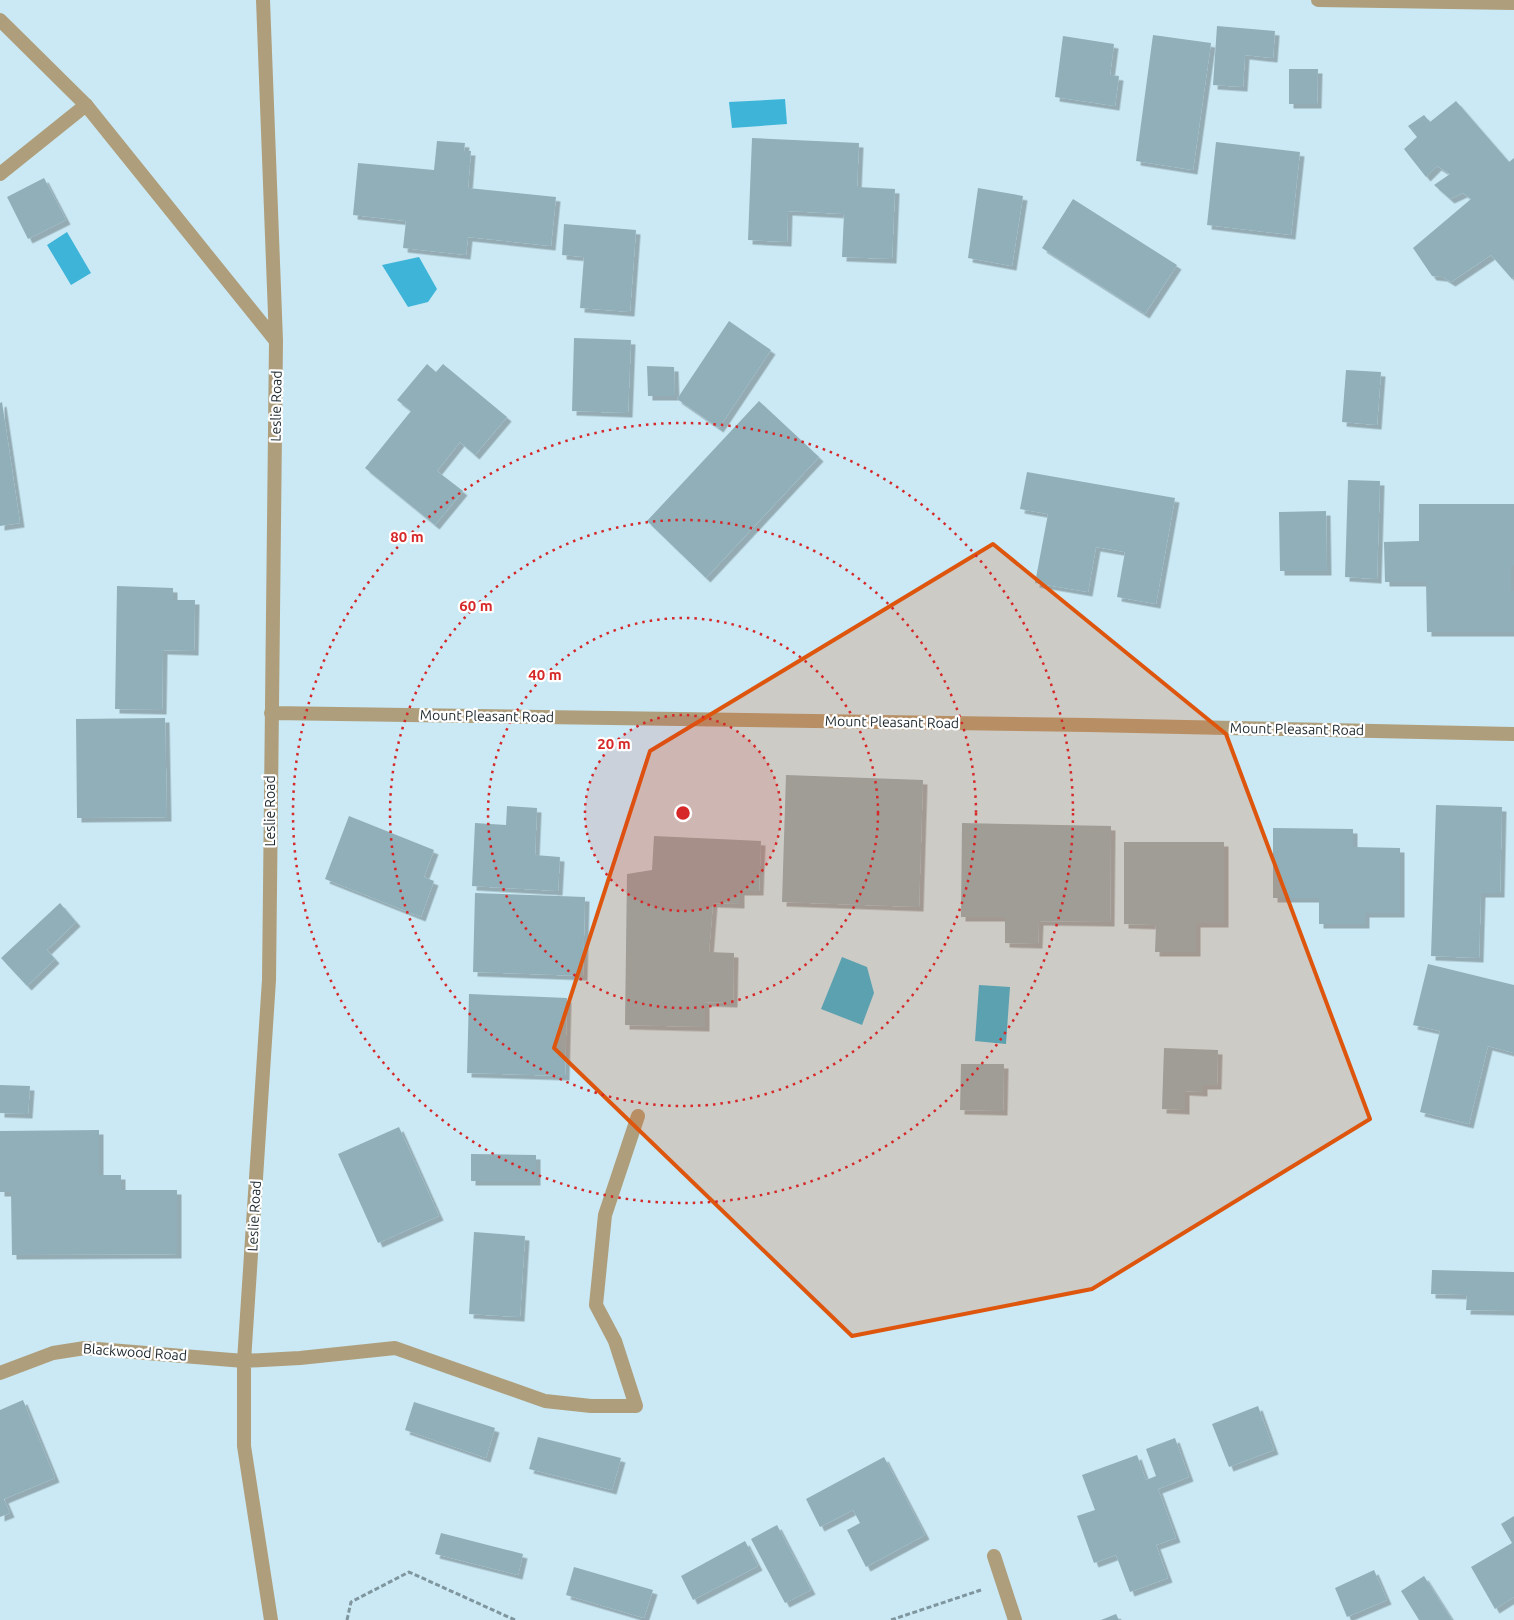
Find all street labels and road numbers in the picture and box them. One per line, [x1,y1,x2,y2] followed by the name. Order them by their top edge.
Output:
[267,370,285,442] street label: Leslie Road
[420,707,554,725] street label: Mount Pleasant Road
[825,713,959,731] street label: Mount Pleasant Road
[1230,720,1364,738] street label: Mount Pleasant Road
[262,775,278,847] street label: Leslie Road
[244,1180,264,1252] street label: Leslie Road
[82,1340,188,1364] street label: Blackwood Road

